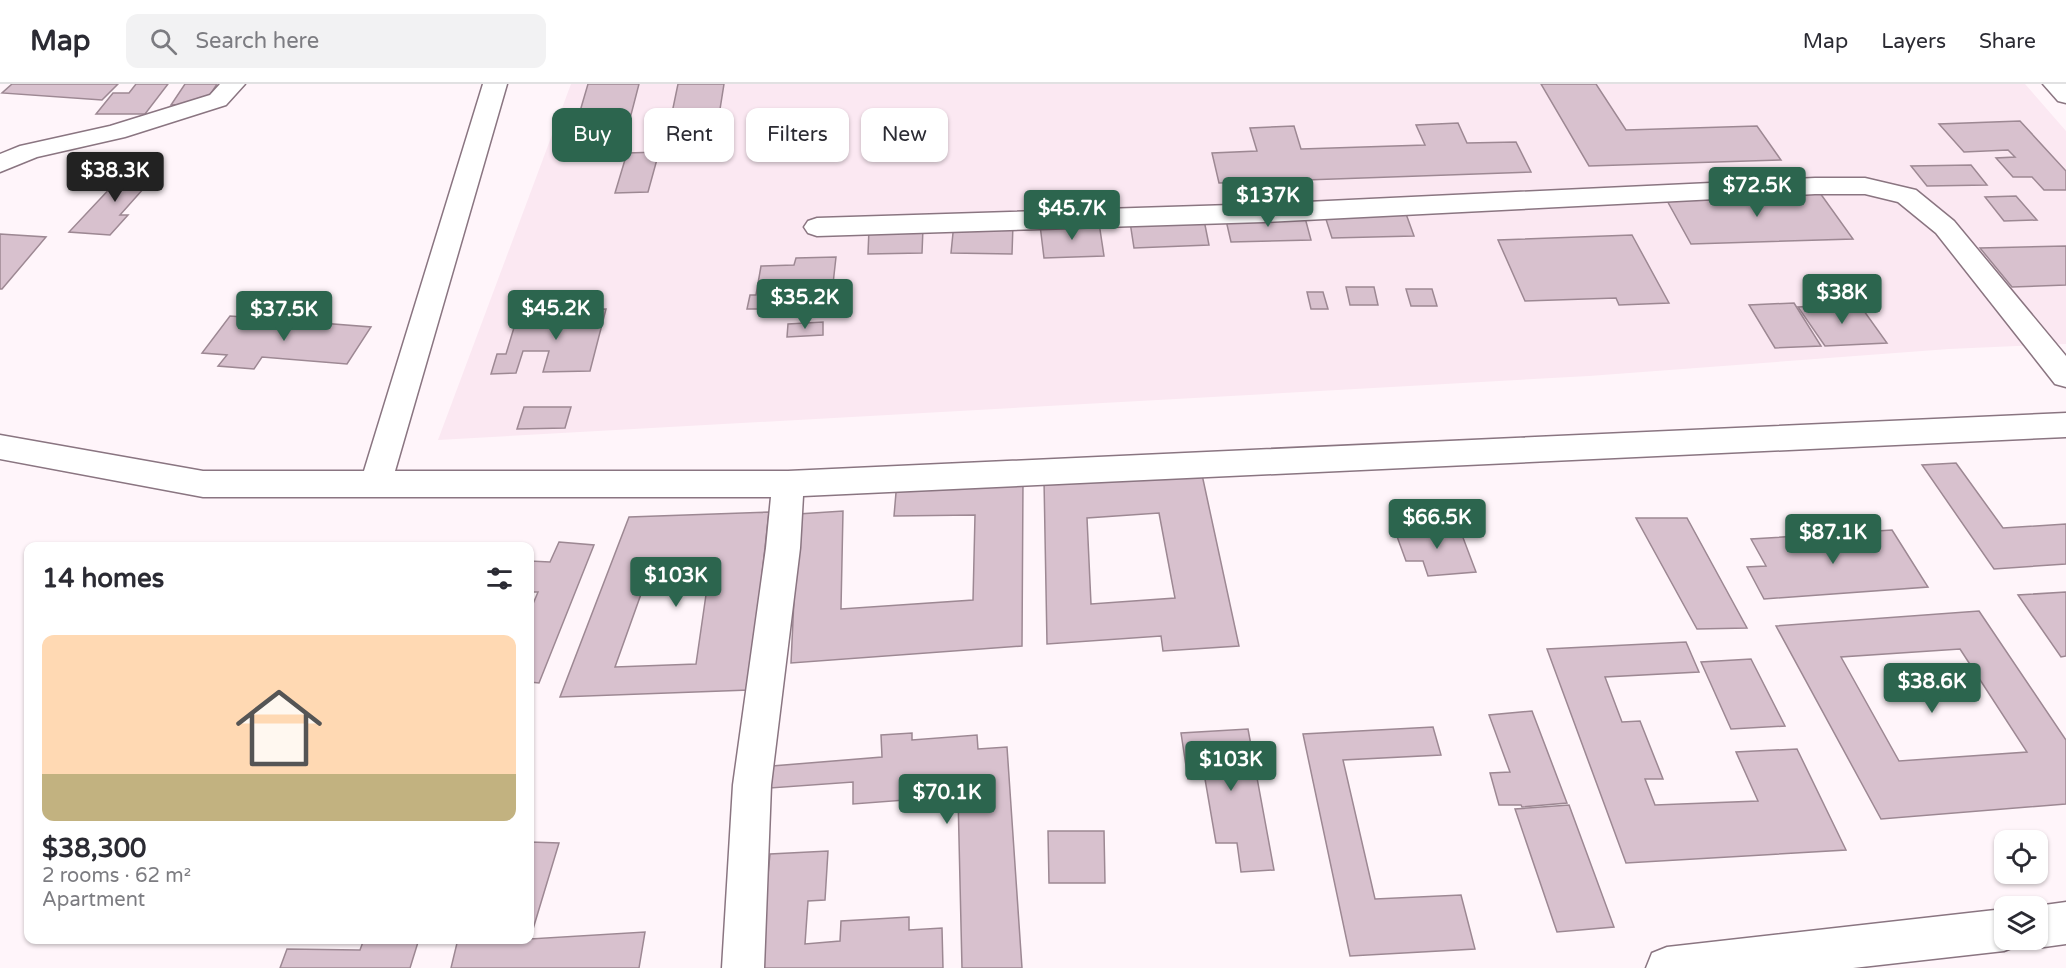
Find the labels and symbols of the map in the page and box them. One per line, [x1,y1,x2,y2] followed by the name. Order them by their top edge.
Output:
[66,152,164,203] pin: $38.3K
[1708,167,1806,218] pin: $72.5K
[1226,177,1310,228] pin: $137K
[1023,190,1121,241] pin: $45.7K
[1806,274,1878,325] pin: $38K
[756,279,854,330] pin: $35.2K
[507,290,605,341] pin: $45.2K
[235,291,333,342] pin: $37.5K
[1388,499,1486,550] pin: $66.5K
[1784,514,1882,565] pin: $87.1K
[634,557,718,608] pin: $103K
[1883,663,1981,714] pin: $38.6K
[1189,741,1273,792] pin: $103K
[898,774,996,825] pin: $70.1K

